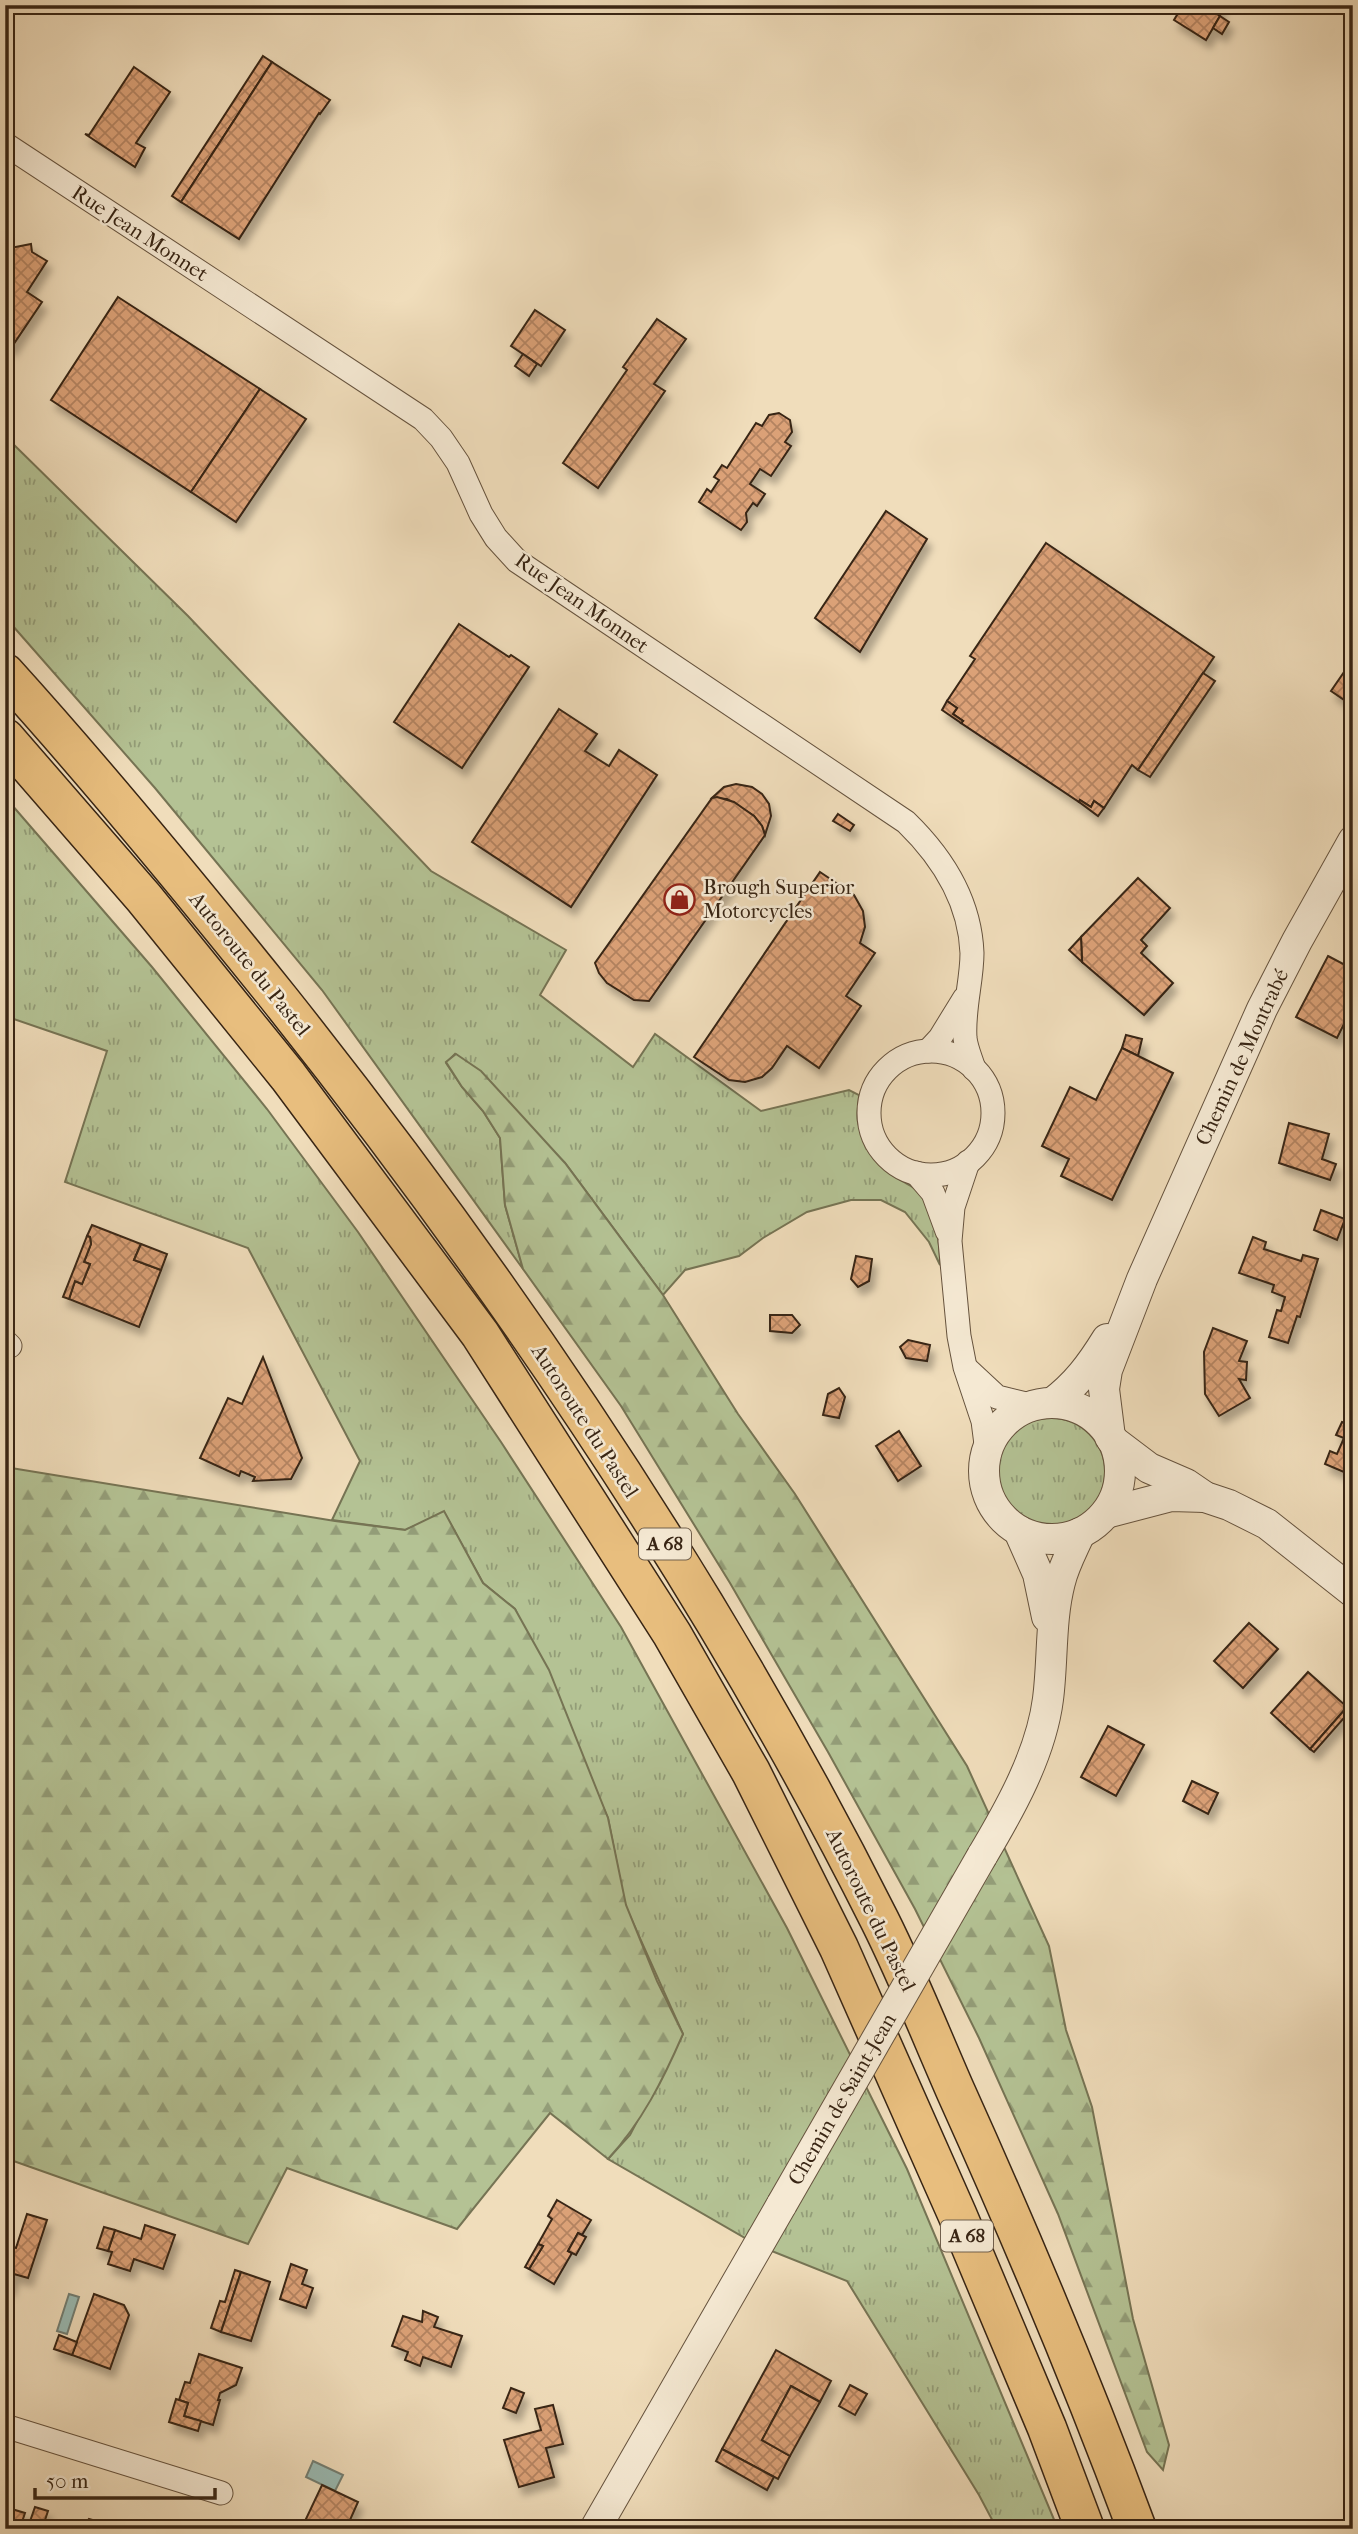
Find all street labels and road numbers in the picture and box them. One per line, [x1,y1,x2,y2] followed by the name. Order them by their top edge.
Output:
[67,180,213,286] street label: Rue Jean Monnet
[511,548,654,658] street label: Rue Jean Monnet
[184,887,315,1041] street label: Autoroute du Pastel
[1191,965,1293,1149] street label: Chemin de Montrabé
[526,1339,644,1502] street label: Autoroute du Pastel
[639,1528,691,1560] road number: A 68
[821,1824,921,1995] street label: Autoroute du Pastel
[783,2009,901,2189] street label: Chemin de Saint-Jean
[941,2220,993,2252] road number: A 68

